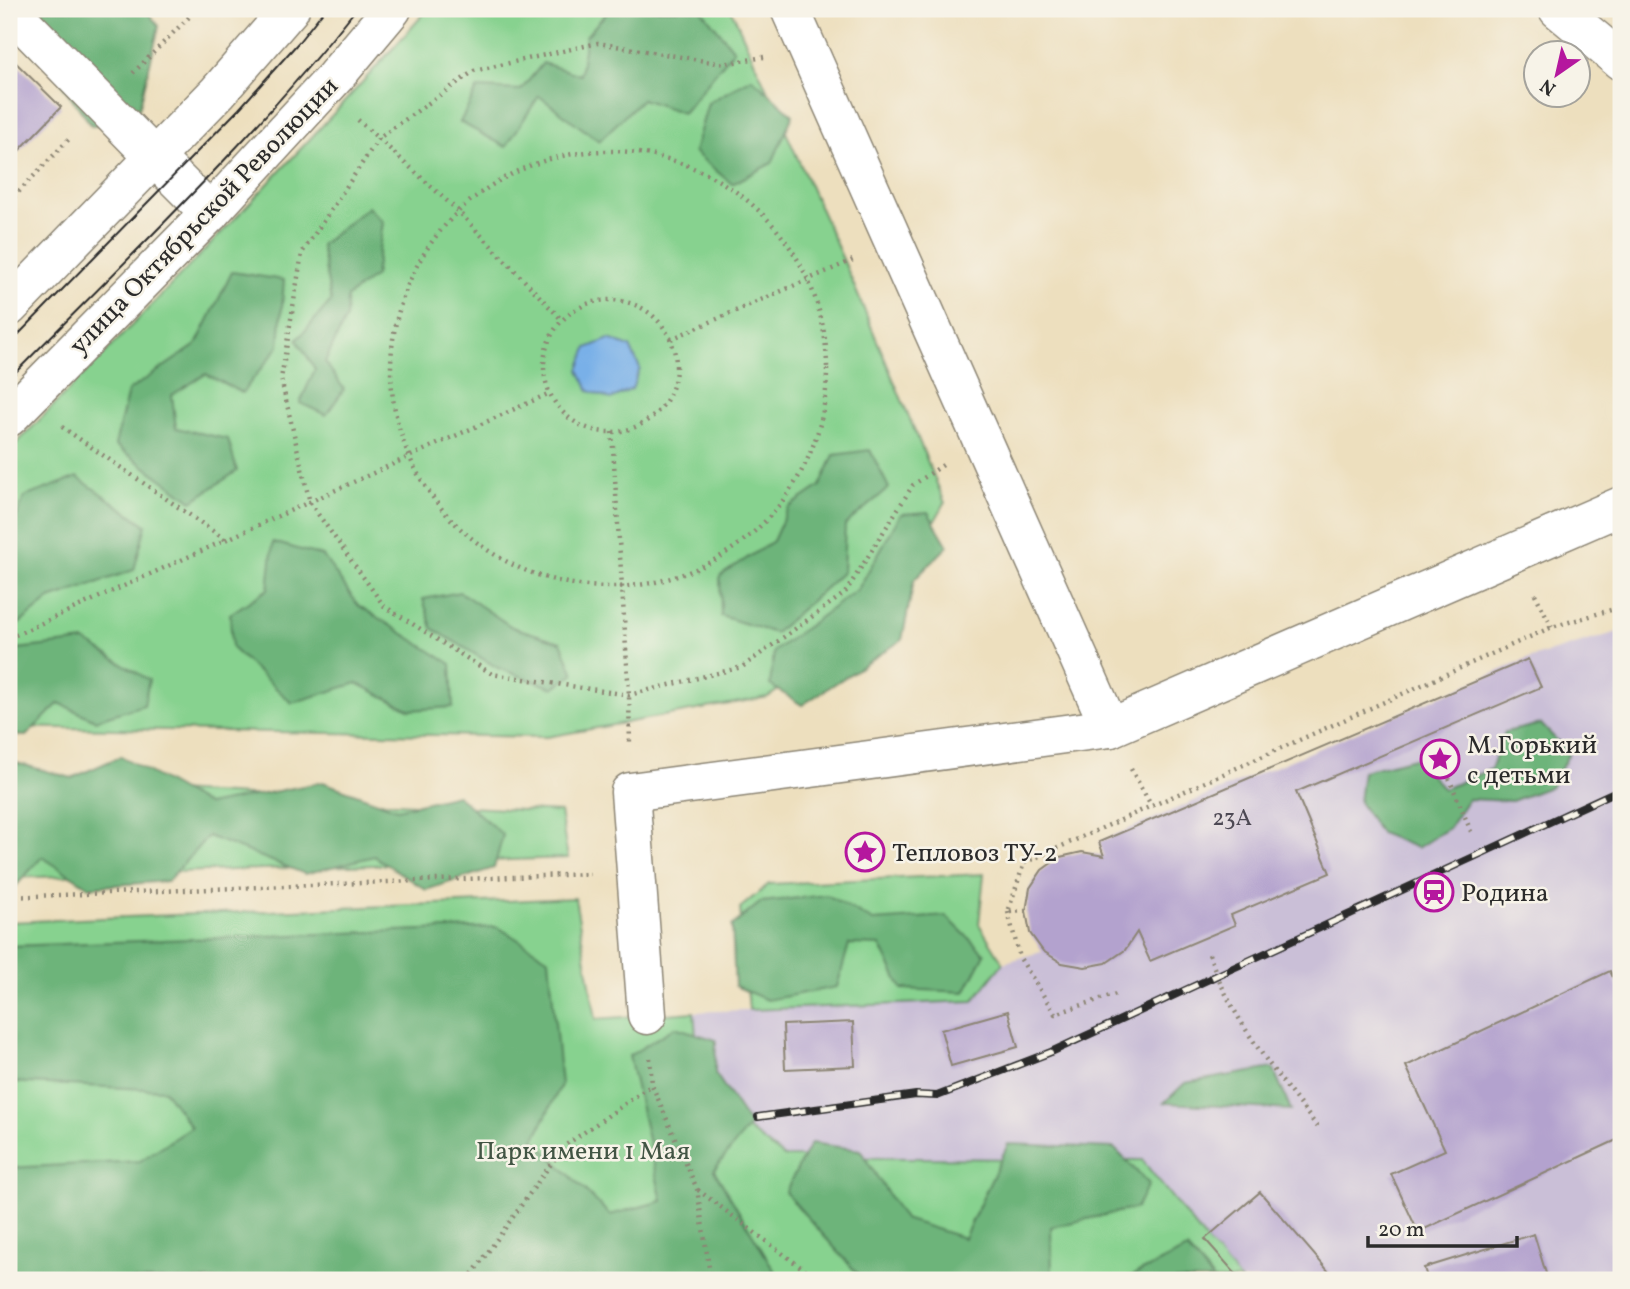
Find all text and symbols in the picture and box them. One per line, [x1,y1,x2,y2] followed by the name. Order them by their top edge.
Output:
[1522,38,1592,108] north arrow
[62,69,347,363] street label: улица Октябрьской Революции
[1535,72,1562,101] text: N
[1467,728,1597,794] place label: М.Горький с детьми
[1419,738,1461,780] place icon: М.Горький с детьми
[1212,803,1252,835] house number: 23А
[844,831,886,873] place icon: Тепловоз ТУ-2
[892,836,1058,872] place label: Тепловоз ТУ-2
[1413,871,1455,913] station icon: Родина
[1461,876,1549,912] place label: Родина
[476,1134,690,1170] park label: Парк имени 1 Мая
[1368,1205,1516,1249] scale bar
[1378,1216,1424,1245] text: 20 m

